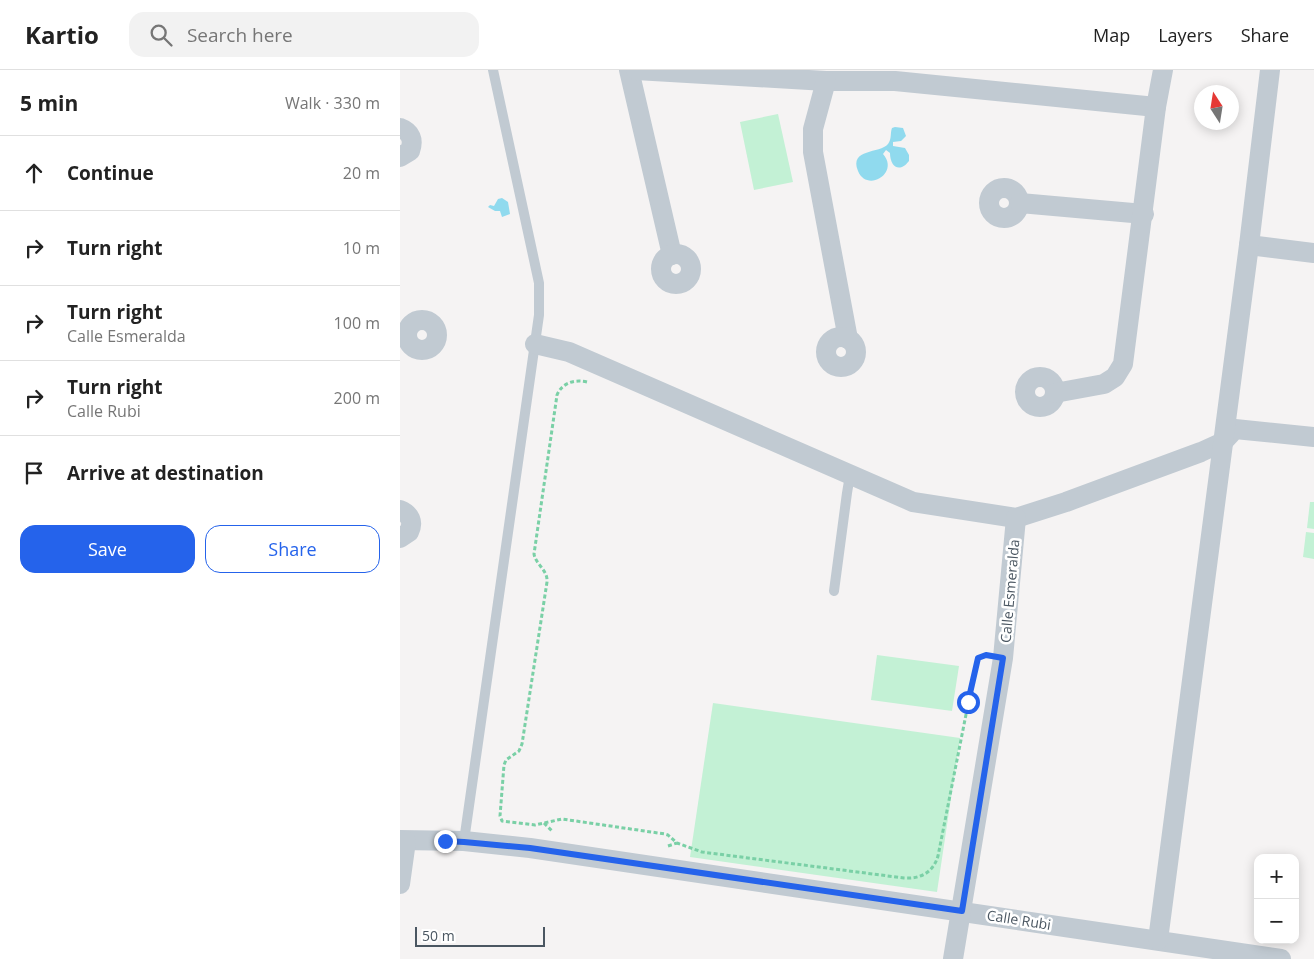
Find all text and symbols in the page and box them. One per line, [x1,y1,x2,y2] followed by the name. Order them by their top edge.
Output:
[129,12,479,57] search box
[25,18,99,51] text: Kartio
[147,21,175,49] icon: search
[187,22,293,48] text: Search here
[1093,23,1130,47] text: Map
[1158,23,1213,47] text: Layers
[1241,23,1289,47] text: Share
[1194,85,1239,130] north arrow
[20,89,78,117] text: 5 min
[285,92,380,114] text: Walk · 330 m
[20,159,48,187] icon: ahead
[67,160,154,186] text: Continue
[343,162,380,184] text: 20 m
[20,234,48,262] icon: right
[67,235,162,261] text: Turn right
[343,237,380,259] text: 10 m
[67,299,162,325] text: Turn right
[20,309,48,337] icon: right
[334,312,380,334] text: 100 m
[67,325,186,347] text: Calle Esmeralda
[67,374,162,400] text: Turn right
[20,384,48,412] icon: right
[334,387,380,409] text: 200 m
[67,400,141,422] text: Calle Rubi
[20,459,48,487] icon: arrive
[67,460,264,486] text: Arrive at destination
[20,525,195,573] button: Save
[205,525,380,573] button: Share
[996,538,1023,644] street label: Calle Esmeralda
[957,691,980,714] route start
[434,830,457,853] route end
[1254,854,1299,944] map controls
[1254,854,1299,899] button: +
[1254,899,1299,944] button: −
[986,905,1052,934] street label: Calle Rubi
[415,924,545,947] scale bar
[422,926,455,945] text: 50 m

